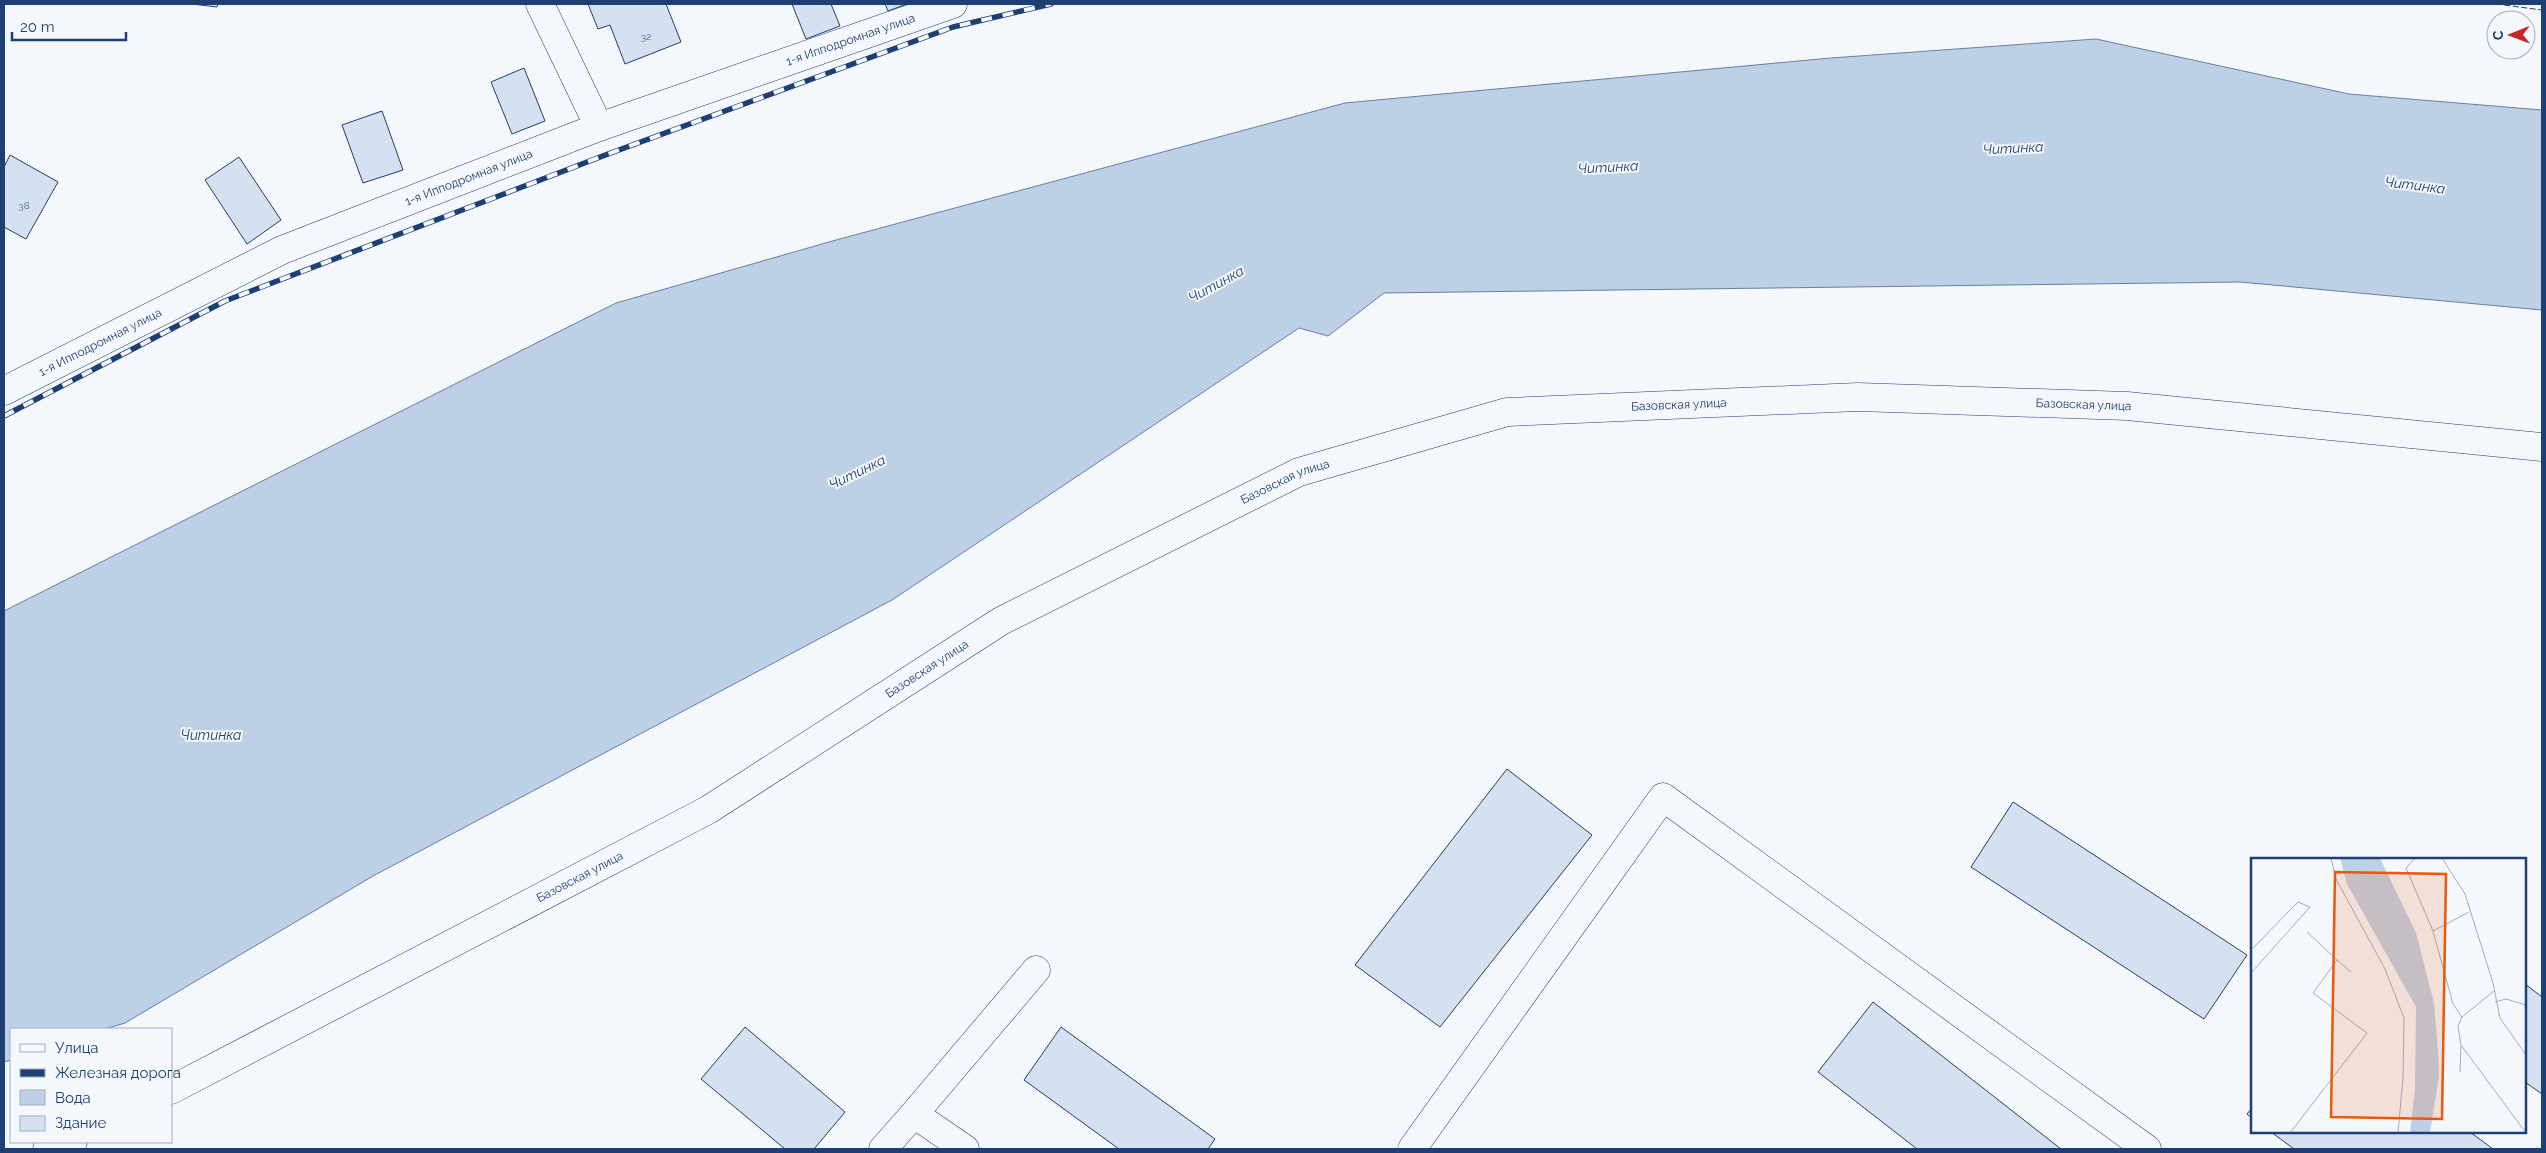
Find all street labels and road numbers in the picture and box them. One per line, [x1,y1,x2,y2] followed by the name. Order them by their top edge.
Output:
[784,11,917,68] street label: 1-я Ипподромная улица
[403,146,535,209] street label: 1-я Ипподромная улица
[37,305,164,379] street label: 1-я Ипподромная улица
[1631,396,1727,414] street label: Базовская улица
[2036,396,2132,413] street label: Базовская улица
[1238,457,1331,507] street label: Базовская улица
[883,637,971,701] street label: Базовская улица
[534,849,625,905] street label: Базовская улица

